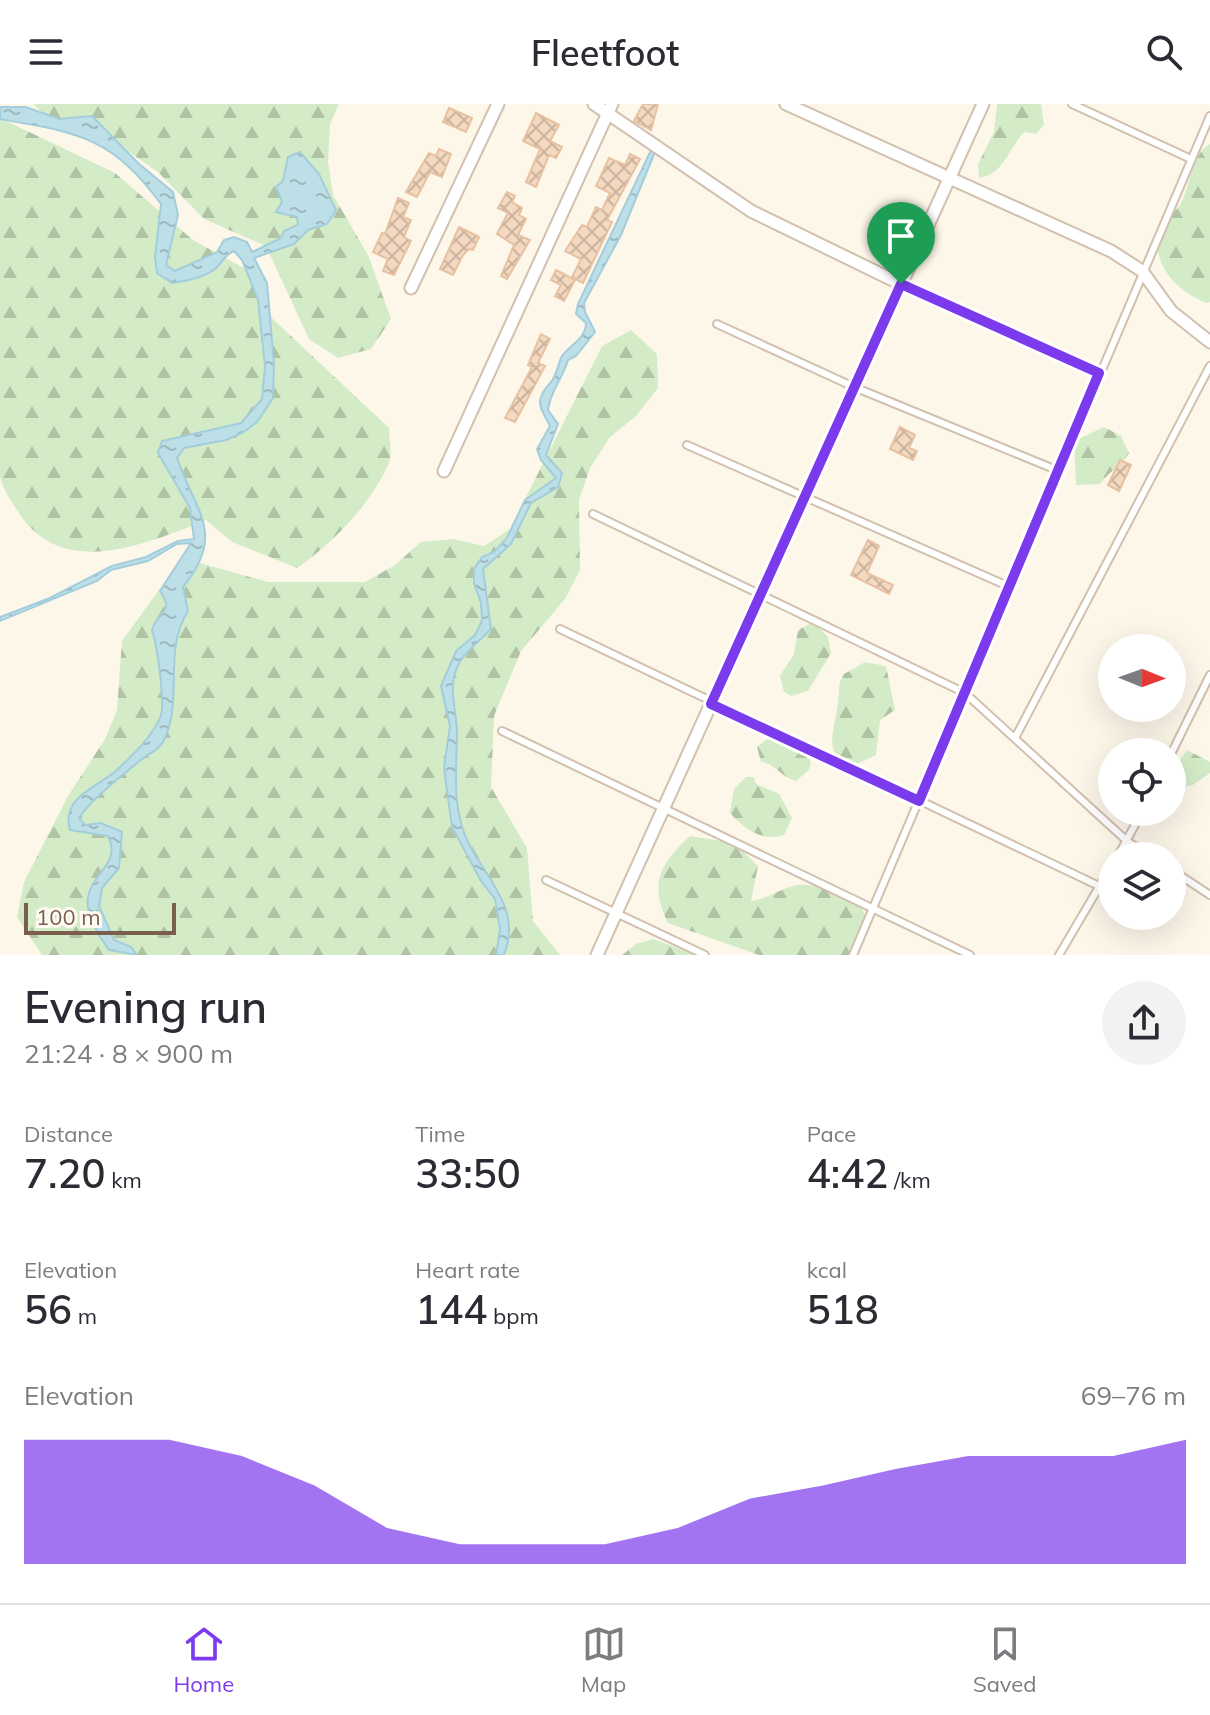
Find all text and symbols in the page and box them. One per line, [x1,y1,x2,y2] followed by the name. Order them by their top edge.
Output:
[24,30,68,74] icon: menu
[531,30,679,75] text: Fleetfoot
[1142,30,1186,74] icon: search
[867,202,935,284] pin
[879,214,923,258] icon: arrive
[1098,634,1186,722] north arrow
[1098,634,1186,930] map controls
[1098,738,1186,826] button: locate
[1098,842,1186,930] button: layers
[24,899,176,935] scale bar
[36,903,101,931] text: 100 m
[24,979,267,1034] text: Evening run
[1102,981,1186,1065] button: share
[24,1037,233,1070] text: 21:24 · 8 × 900 m
[24,1120,113,1148] text: Distance
[415,1120,465,1148] text: Time
[807,1120,856,1148] text: Pace
[24,1148,105,1198] text: 7.20
[415,1148,521,1198] text: 33:50
[807,1148,888,1198] text: 4:42
[105,1166,142,1194] text: km
[888,1166,931,1194] text: /km
[24,1256,117,1284] text: Elevation
[415,1256,520,1284] text: Heart rate
[807,1256,847,1284] text: kcal
[24,1284,72,1334] text: 56
[415,1284,487,1334] text: 144
[807,1284,879,1334] text: 518
[72,1302,97,1330] text: m
[487,1302,539,1330] text: bpm
[24,1379,134,1412] text: Elevation
[1081,1379,1186,1412] text: 69–76 m
[173,1622,234,1698] tab: Home
[581,1622,626,1698] tab: Map
[973,1622,1037,1698] tab: Saved

